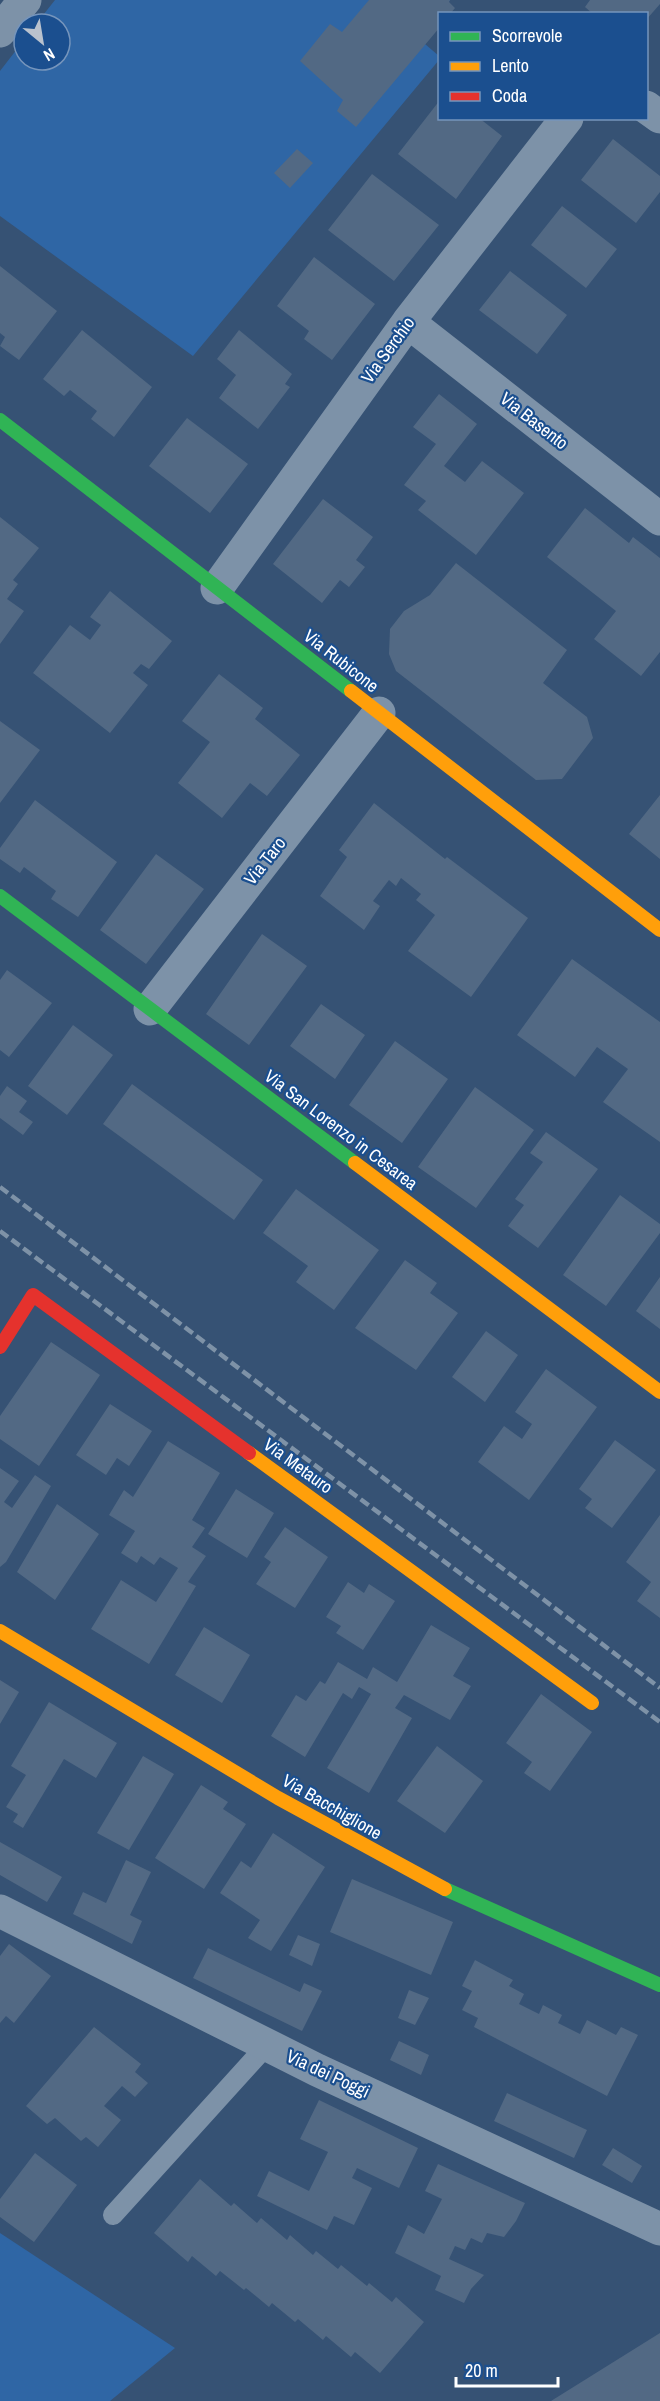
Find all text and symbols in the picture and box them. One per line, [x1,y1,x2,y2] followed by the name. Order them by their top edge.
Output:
[12,12,72,72] north arrow
[438,12,648,120] legend
[492,23,563,48] text: Scorrevole
[40,43,59,67] text: N
[492,53,529,78] text: Lento
[492,83,527,108] text: Coda
[355,311,420,388] street label: Via Serchio
[495,386,574,455] street label: Via Basento
[298,623,384,698] street label: Via Rubicone
[238,831,291,890] street label: Via Taro
[259,1064,423,1196] street label: Via San Lorenzo in Cesarea
[259,1432,338,1499] street label: Via Metauro
[278,1768,387,1845] street label: Via Bacchiglione
[282,2043,374,2104] street label: Via dei Poggi
[456,2350,558,2388] scale bar
[465,2358,498,2383] text: 20 m

